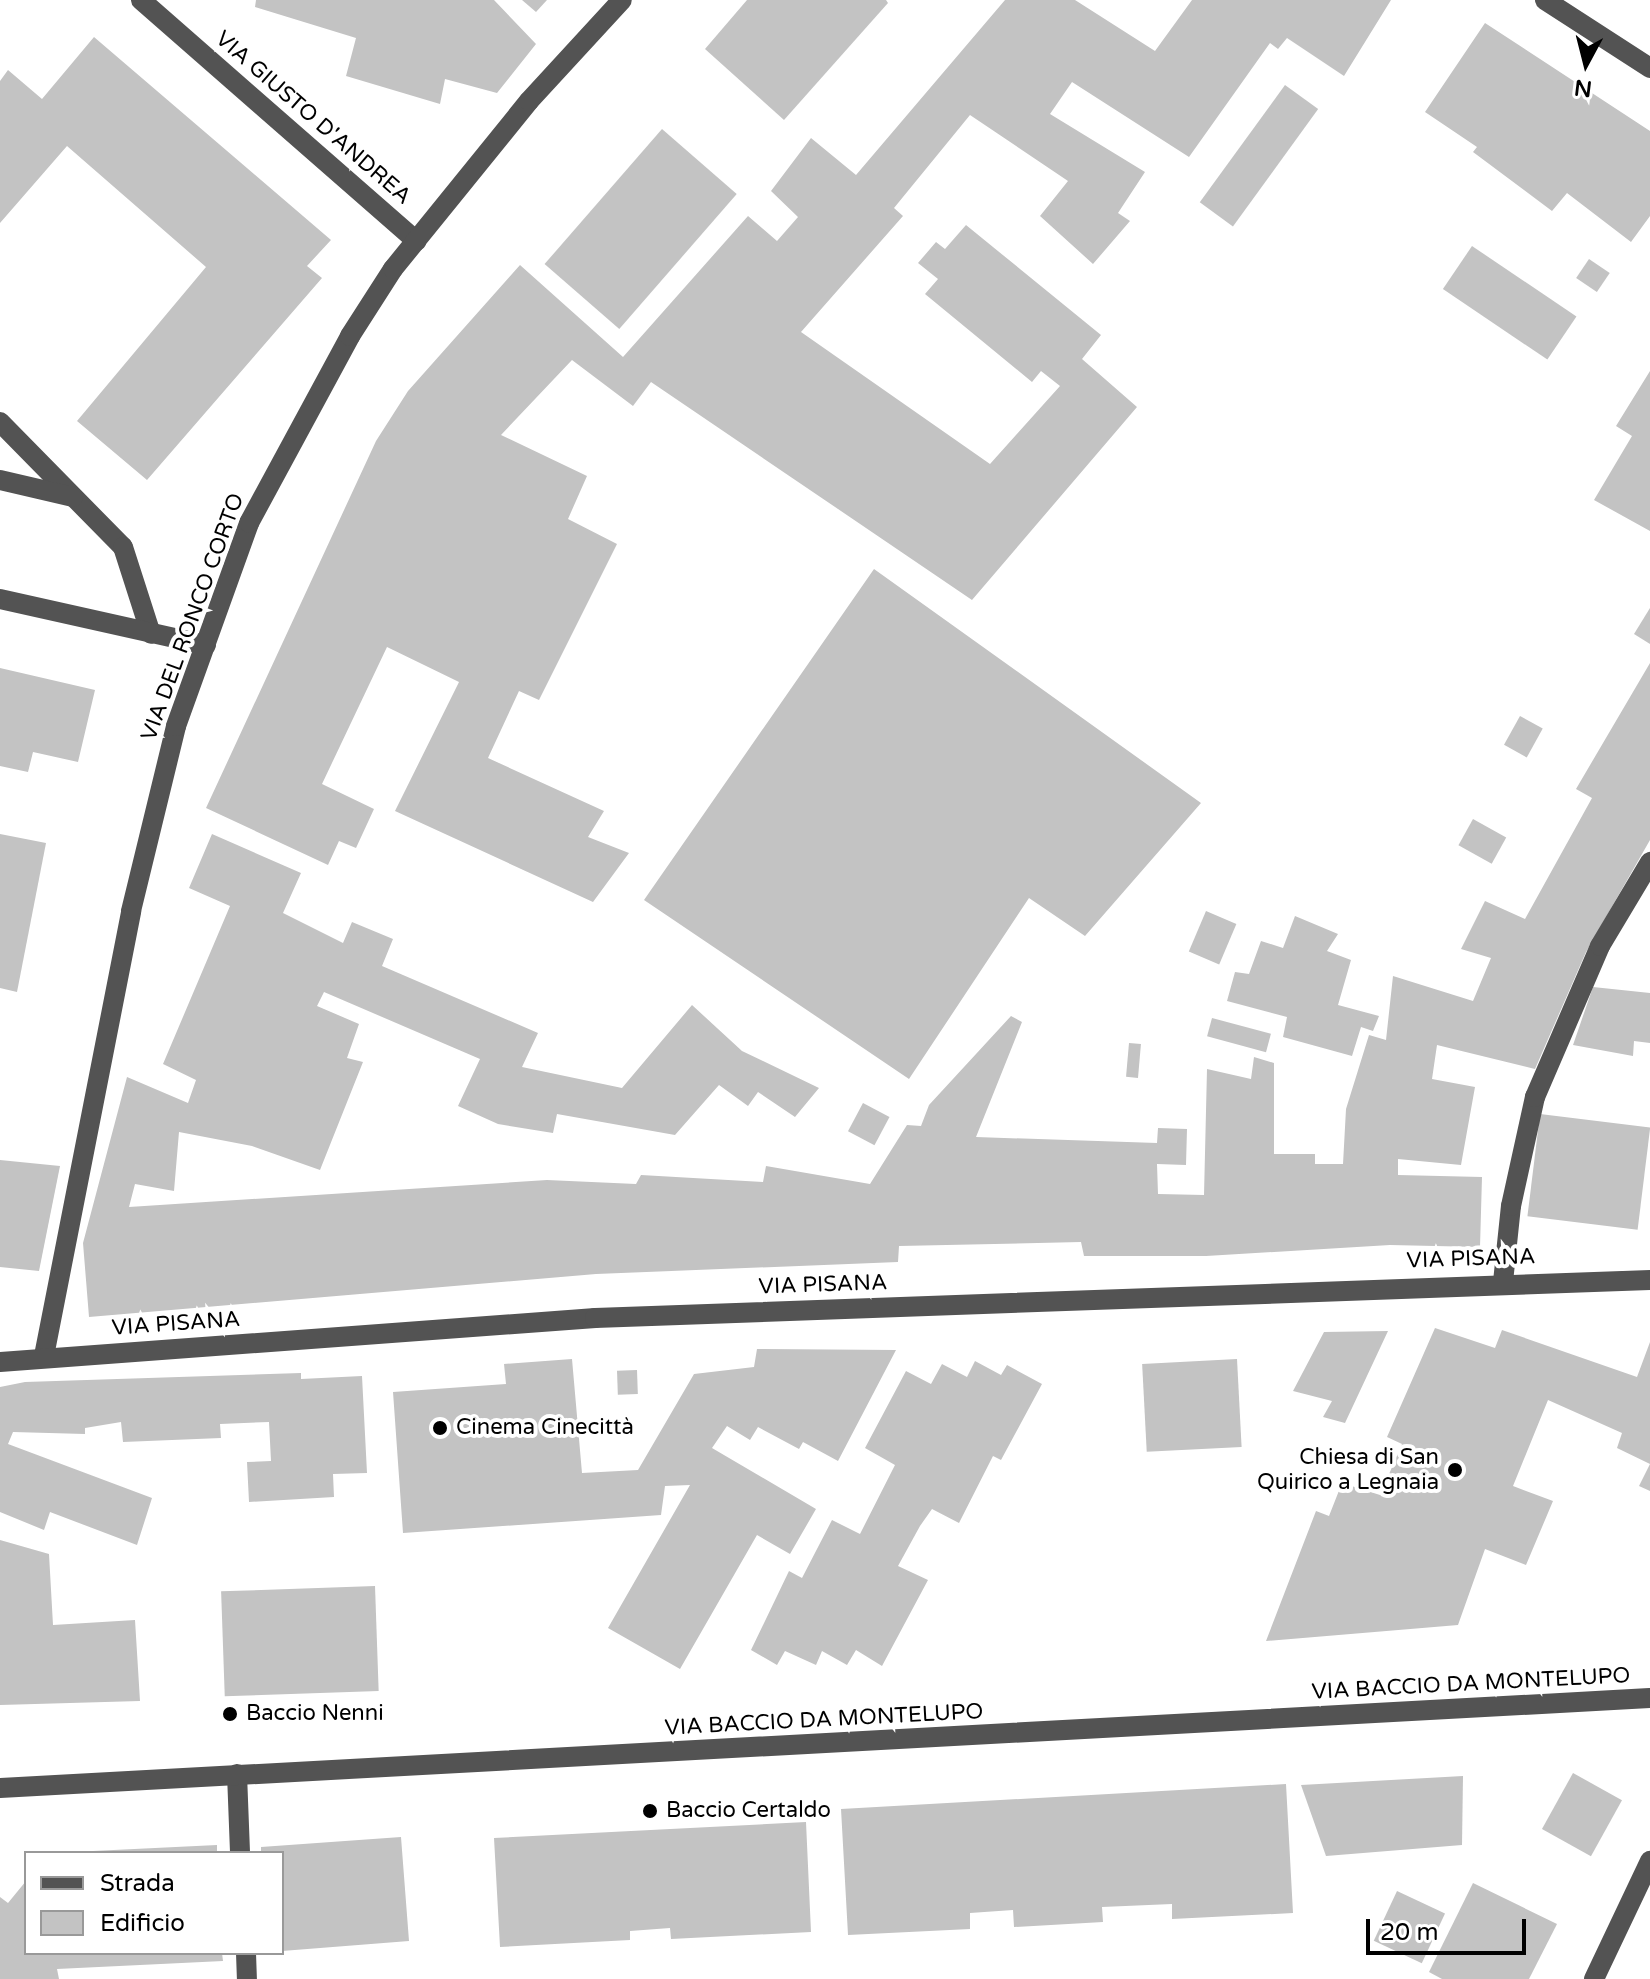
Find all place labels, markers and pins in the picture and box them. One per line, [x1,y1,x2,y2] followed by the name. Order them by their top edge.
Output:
[456,1415,634,1441] place label: Cinema Cinecittà
[431,1419,449,1437] marker: Cinema Cinecittà
[1257,1444,1439,1496] place label: Chiesa di San Quirico a Legnaia
[1446,1461,1464,1479] marker: Chiesa di San Quirico a Legnaia
[246,1701,384,1727] place label: Baccio Nenni
[221,1705,239,1723] marker: Baccio Nenni
[666,1798,831,1824] place label: Baccio Certaldo
[641,1802,659,1820] marker: Baccio Certaldo

